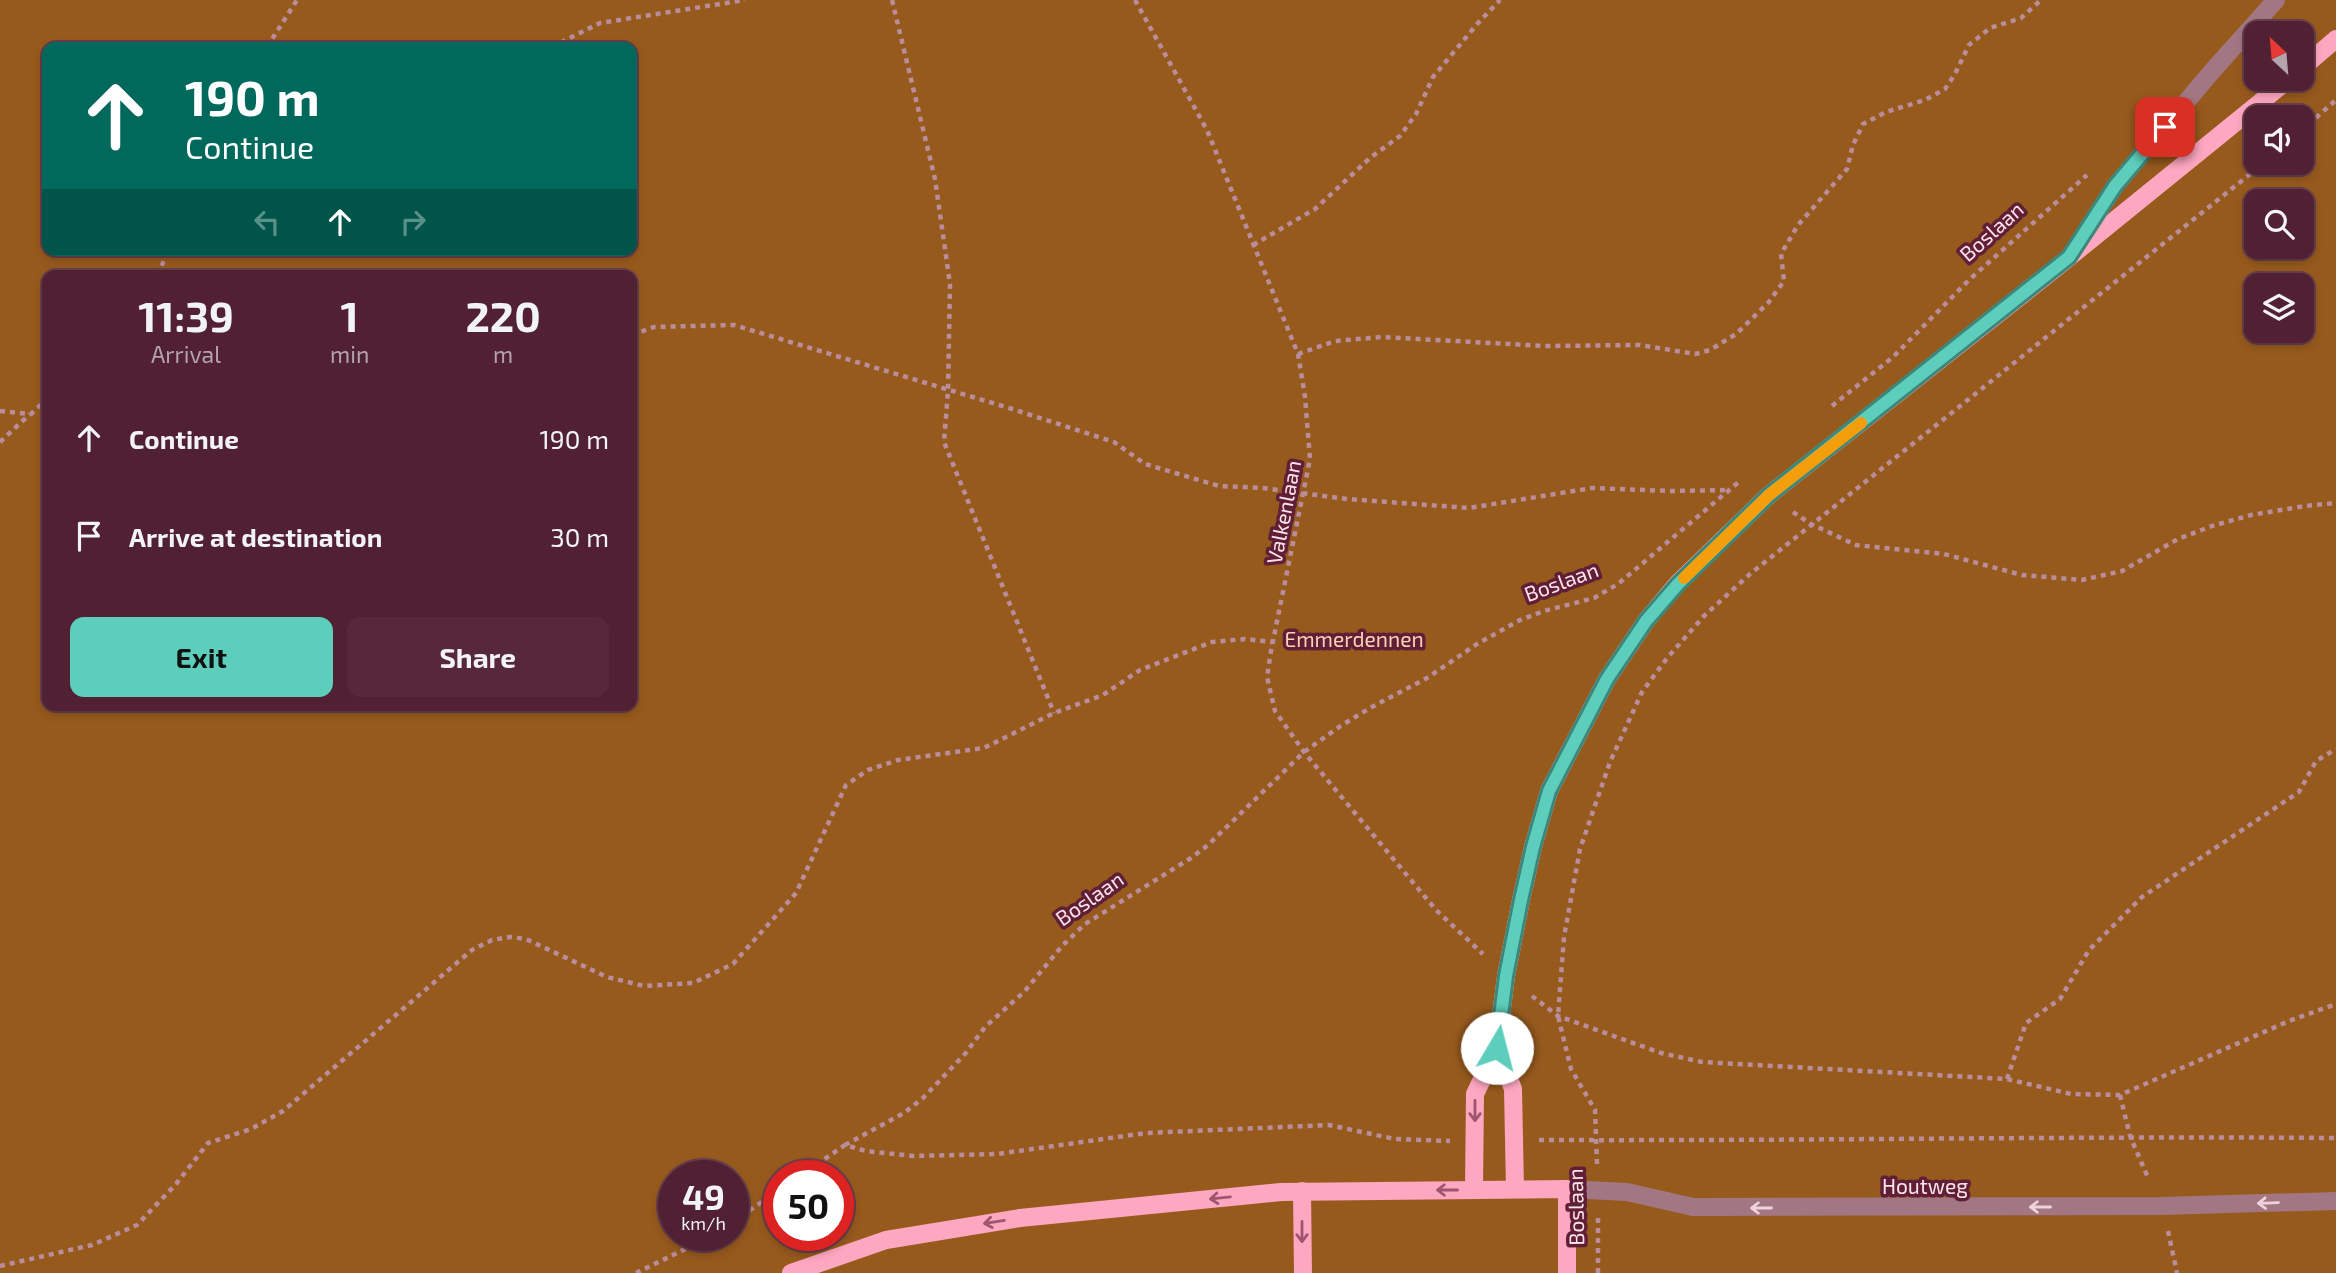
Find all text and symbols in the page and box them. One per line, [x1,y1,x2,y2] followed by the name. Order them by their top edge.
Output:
[2244,21,2314,91] north arrow
[2244,21,2314,343] map controls
[185,67,320,126] text: 190 m
[70,70,161,161] icon: ahead
[2135,97,2195,157] pin
[2244,105,2314,175] button: sound
[2146,108,2184,146] icon: arrive
[185,127,314,165] text: Continue
[2244,189,2314,259] button: search
[1954,196,2028,266] street label: Boslaan
[248,203,286,241] icon: left
[321,203,359,241] icon: ahead
[394,203,432,241] icon: right
[2244,273,2314,343] button: layers
[138,290,234,340] text: 11:39
[341,290,359,340] text: 1
[465,290,541,340] text: 220
[151,340,221,368] text: Arrival
[330,340,369,368] text: min
[493,340,513,368] text: m
[70,419,108,457] icon: ahead
[129,423,239,454] text: Continue
[540,423,609,454] text: 190 m
[1261,458,1305,566] street label: Valkenlaan
[70,517,108,555] icon: arrive
[129,521,382,552] text: Arrive at destination
[550,521,609,552] text: 30 m
[1520,556,1602,606] street label: Boslaan
[70,617,333,697] button: Exit
[347,617,609,697] button: Share
[1284,626,1424,651] park label: Emmerdennen
[1050,866,1128,930] street label: Boslaan
[1460,1011,1534,1085] position arrow
[1468,1099,1482,1122] one-way arrow
[763,1160,854,1251] speed limit sign: 50
[1562,1168,1588,1246] street label: Boslaan
[1882,1173,1968,1198] street label: Houtweg
[682,1175,725,1217] text: 49
[1436,1183,1459,1197] one-way arrow
[1209,1192,1232,1205] one-way arrow
[2257,1196,2280,1210] one-way arrow
[2029,1200,2052,1214] one-way arrow
[1749,1201,1772,1215] one-way arrow
[681,1212,726,1234] text: km/h
[983,1216,1006,1229] one-way arrow
[1296,1220,1309,1243] one-way arrow

